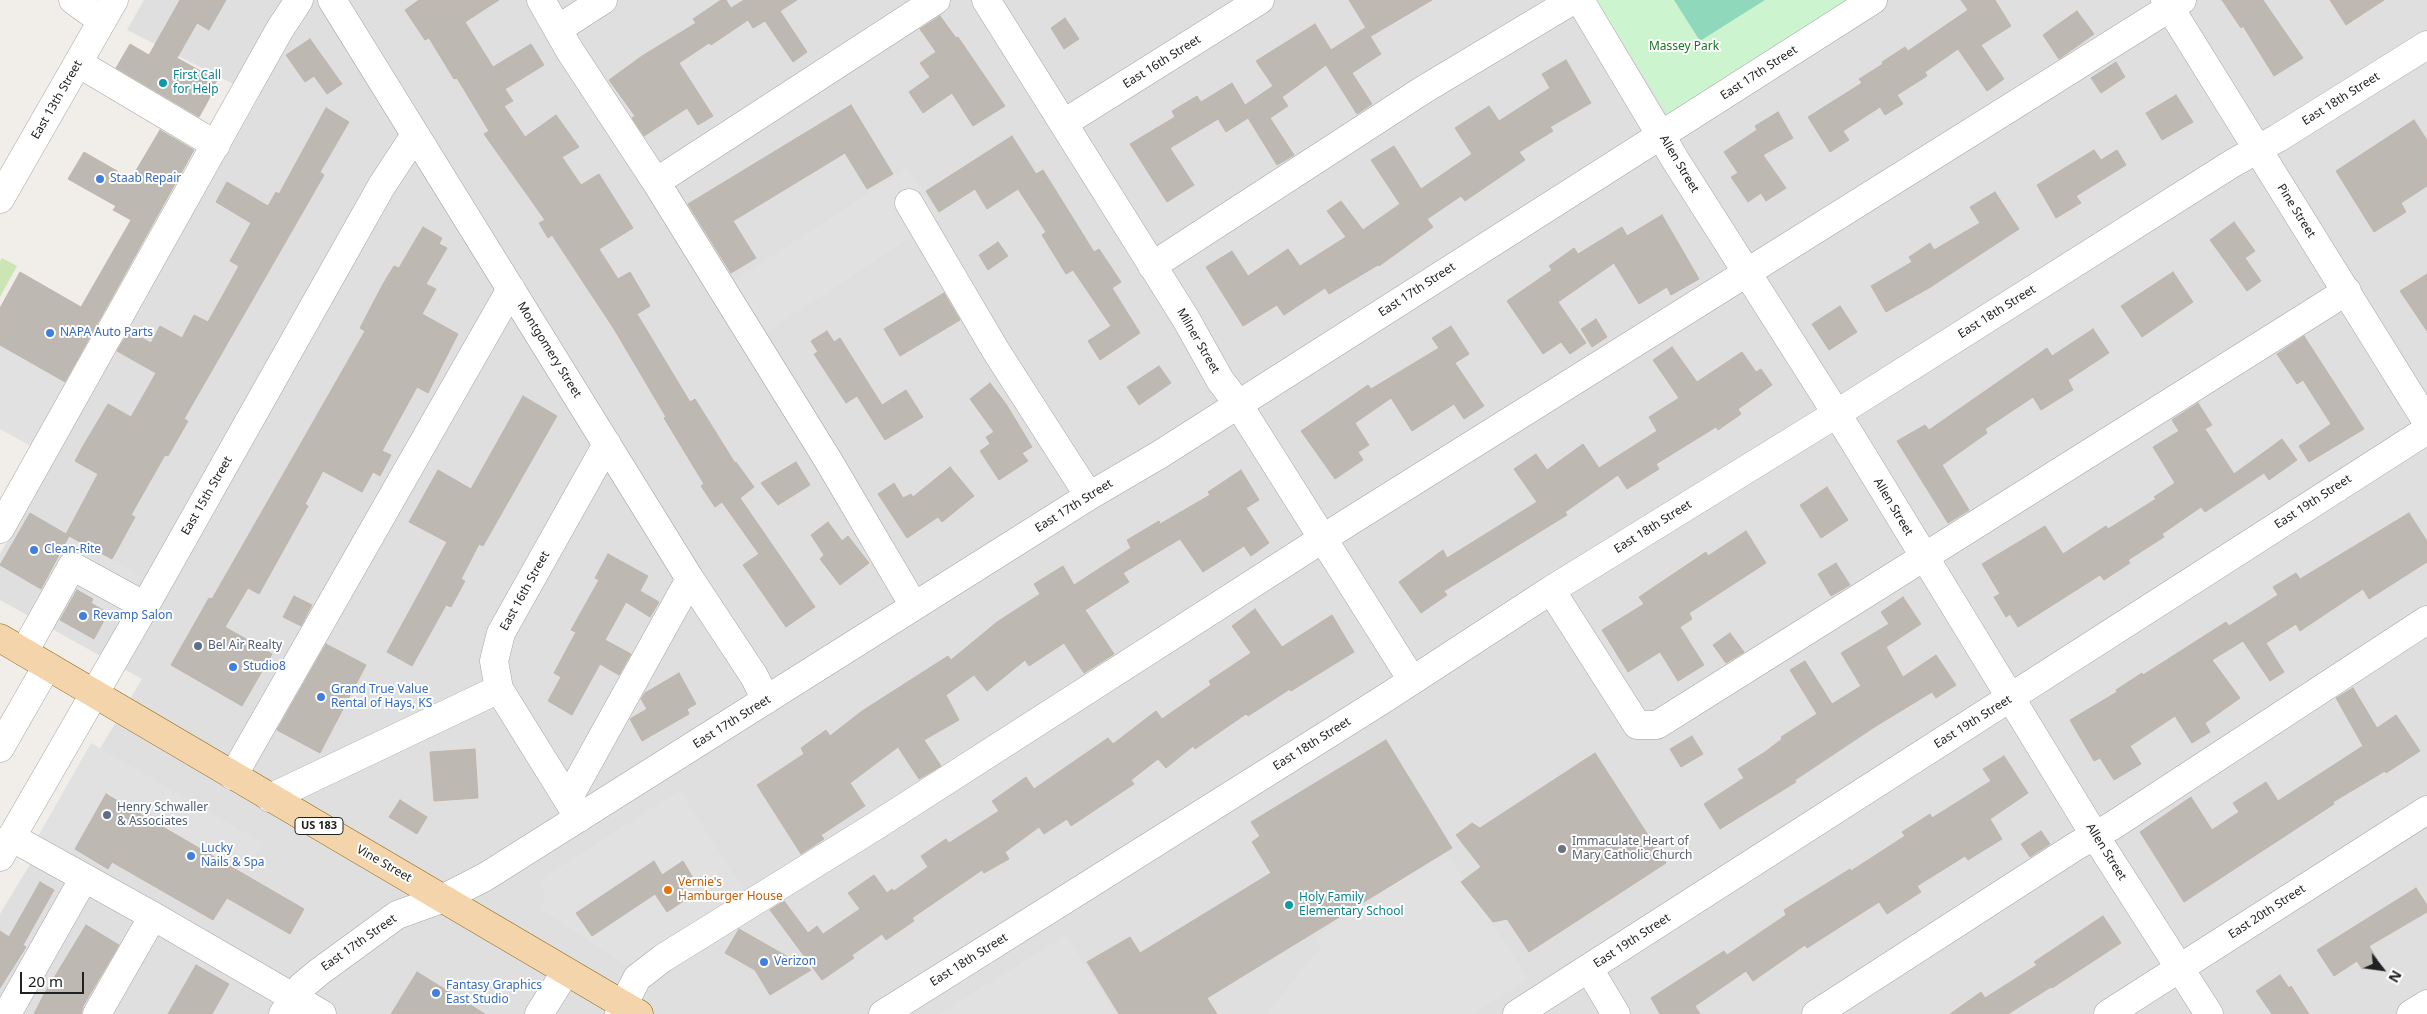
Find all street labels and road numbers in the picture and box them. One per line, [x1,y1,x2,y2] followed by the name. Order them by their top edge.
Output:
[1121,32,1203,92] street label: East 16th Street
[1718,43,1800,103] street label: East 17th Street
[29,58,85,142] street label: East 13th Street
[2300,69,2382,129] street label: East 18th Street
[1656,133,1702,195] street label: Allen Street
[2274,181,2318,241] street label: Pine Street
[1376,260,1458,320] street label: East 17th Street
[1956,282,2038,342] street label: East 18th Street
[514,299,584,401] street label: Montgomery Street
[1174,306,1222,376] street label: Milner Street
[179,454,235,538] street label: East 15th Street
[2272,472,2354,532] street label: East 19th Street
[1033,476,1115,536] street label: East 17th Street
[1870,476,1916,538] street label: Allen Street
[1612,497,1694,557] street label: East 18th Street
[497,549,553,633] street label: East 16th Street
[691,692,773,752] street label: East 17th Street
[1932,692,2014,752] street label: East 19th Street
[1271,714,1353,774] street label: East 18th Street
[295,818,343,834] road number: US 183
[2083,821,2129,883] street label: Allen Street
[354,842,414,886] street label: Vine Street
[2226,882,2308,942] street label: East 20th Street
[1591,911,1673,971] street label: East 19th Street
[319,912,399,974] street label: East 17th Street
[928,930,1010,990] street label: East 18th Street

